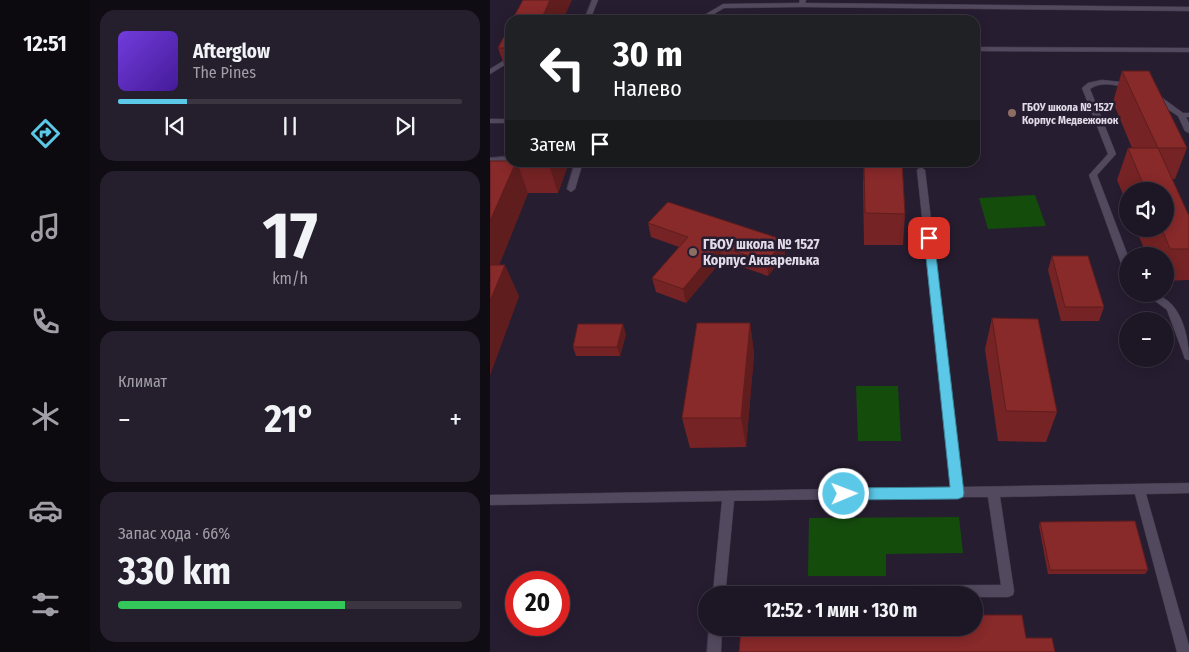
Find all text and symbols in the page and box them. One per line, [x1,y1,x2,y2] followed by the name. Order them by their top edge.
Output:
[23,30,67,57] text: 12:51
[613,33,683,75] text: 30 m
[530,35,595,100] icon: left
[193,40,270,63] text: Afterglow
[193,63,256,82] text: The Pines
[613,75,682,102] text: Налево
[1022,101,1119,127] place label: ГБОУ школа № 1527 Корпус Медвежонок
[1006,107,1018,119] marker: ГБОУ школа № 1527 Корпус Медвежонок
[161,112,189,140] icon: previous
[276,112,304,140] icon: pause
[391,112,419,140] icon: next
[28,116,63,151] icon: directions
[586,130,614,158] icon: arrive
[530,133,576,156] text: Затем
[1119,182,1174,367] map controls
[1119,182,1174,237] button: sound
[262,197,318,275] text: 17
[28,210,63,245] icon: music
[908,217,950,259] pin
[915,224,943,252] icon: arrive
[703,236,820,269] place label: ГБОУ школа № 1527 Корпус Акварелька
[687,246,699,258] marker: ГБОУ школа № 1527 Корпус Акварелька
[1119,247,1174,302] button: +
[272,269,308,288] text: km/h
[28,304,63,339] icon: phone
[1119,312,1174,367] button: −
[118,372,167,391] text: Климат
[265,396,315,442] text: 21°
[28,399,63,434] icon: climate
[118,403,131,436] text: −
[449,403,462,436] text: +
[817,467,869,519] position arrow
[28,493,63,528] icon: car
[118,524,230,543] text: Запас хода · 66%
[118,548,231,594] text: 330 km
[505,571,570,636] speed limit sign: 20
[28,587,63,622] icon: filters
[764,599,917,622] text: 12:52 · 1 мин · 130 m

